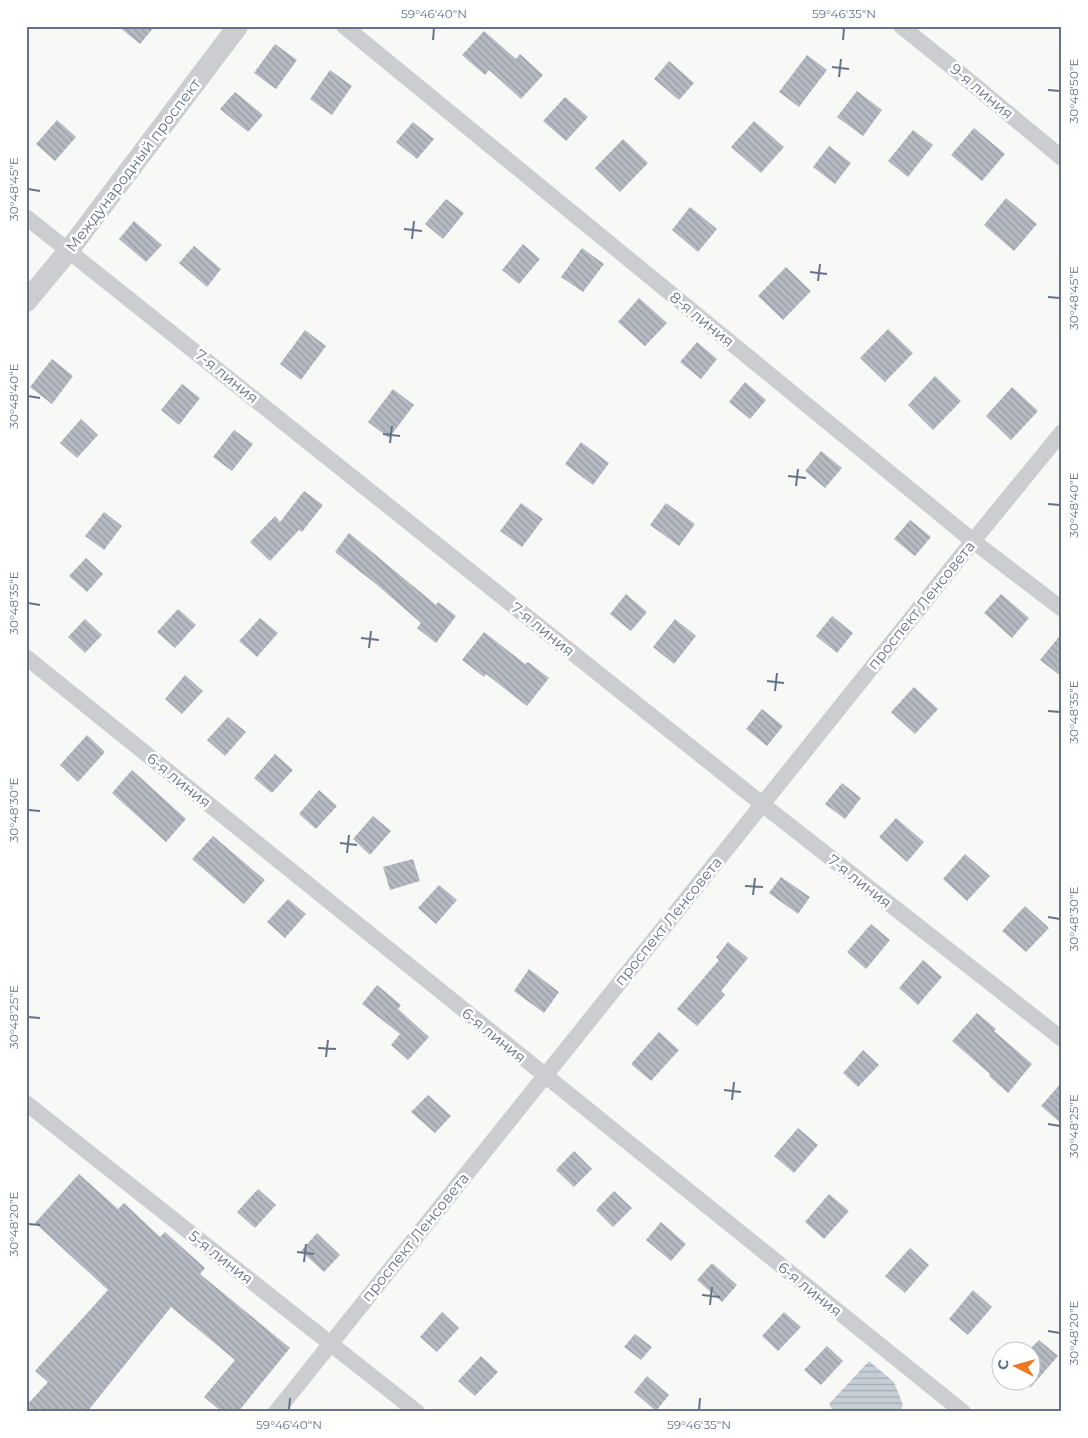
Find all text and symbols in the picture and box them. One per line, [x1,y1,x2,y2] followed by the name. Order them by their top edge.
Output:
[401,6,467,21] text: 59°46'40"N
[812,6,876,21] text: 59°46'35"N
[946,59,1018,123] street label: 9-я линия
[1066,59,1081,123] text: 30°48'50"E
[62,74,205,255] street label: Международный проспект
[6,157,21,221] text: 30°48'45"E
[1066,266,1081,330] text: 30°48'45"E
[666,287,738,351] street label: 8-я линия
[192,345,262,407] street label: 7-я линия
[6,363,21,429] text: 30°48'40"E
[1066,472,1081,538] text: 30°48'40"E
[863,537,979,673] street label: проспект Ленсовета
[6,571,21,635] text: 30°48'35"E
[508,598,578,660] street label: 7-я линия
[1066,680,1081,744] text: 30°48'35"E
[143,748,215,812] street label: 6-я линия
[6,778,21,842] text: 30°48'30"E
[824,850,896,912] street label: 7-я линия
[610,853,726,989] street label: проспект Ленсовета
[1066,887,1081,951] text: 30°48'30"E
[6,985,21,1049] text: 30°48'25"E
[458,1003,530,1067] street label: 6-я линия
[1066,1094,1081,1158] text: 30°48'25"E
[357,1169,473,1305] street label: проспект Ленсовета
[6,1191,21,1257] text: 30°48'20"E
[185,1226,257,1288] street label: 5-я линия
[774,1257,846,1321] street label: 6-я линия
[1066,1300,1081,1366] text: 30°48'20"E
[990,1340,1040,1390] north arrow
[994,1359,1013,1371] text: С
[256,1417,322,1432] text: 59°46'40"N
[667,1417,731,1432] text: 59°46'35"N

